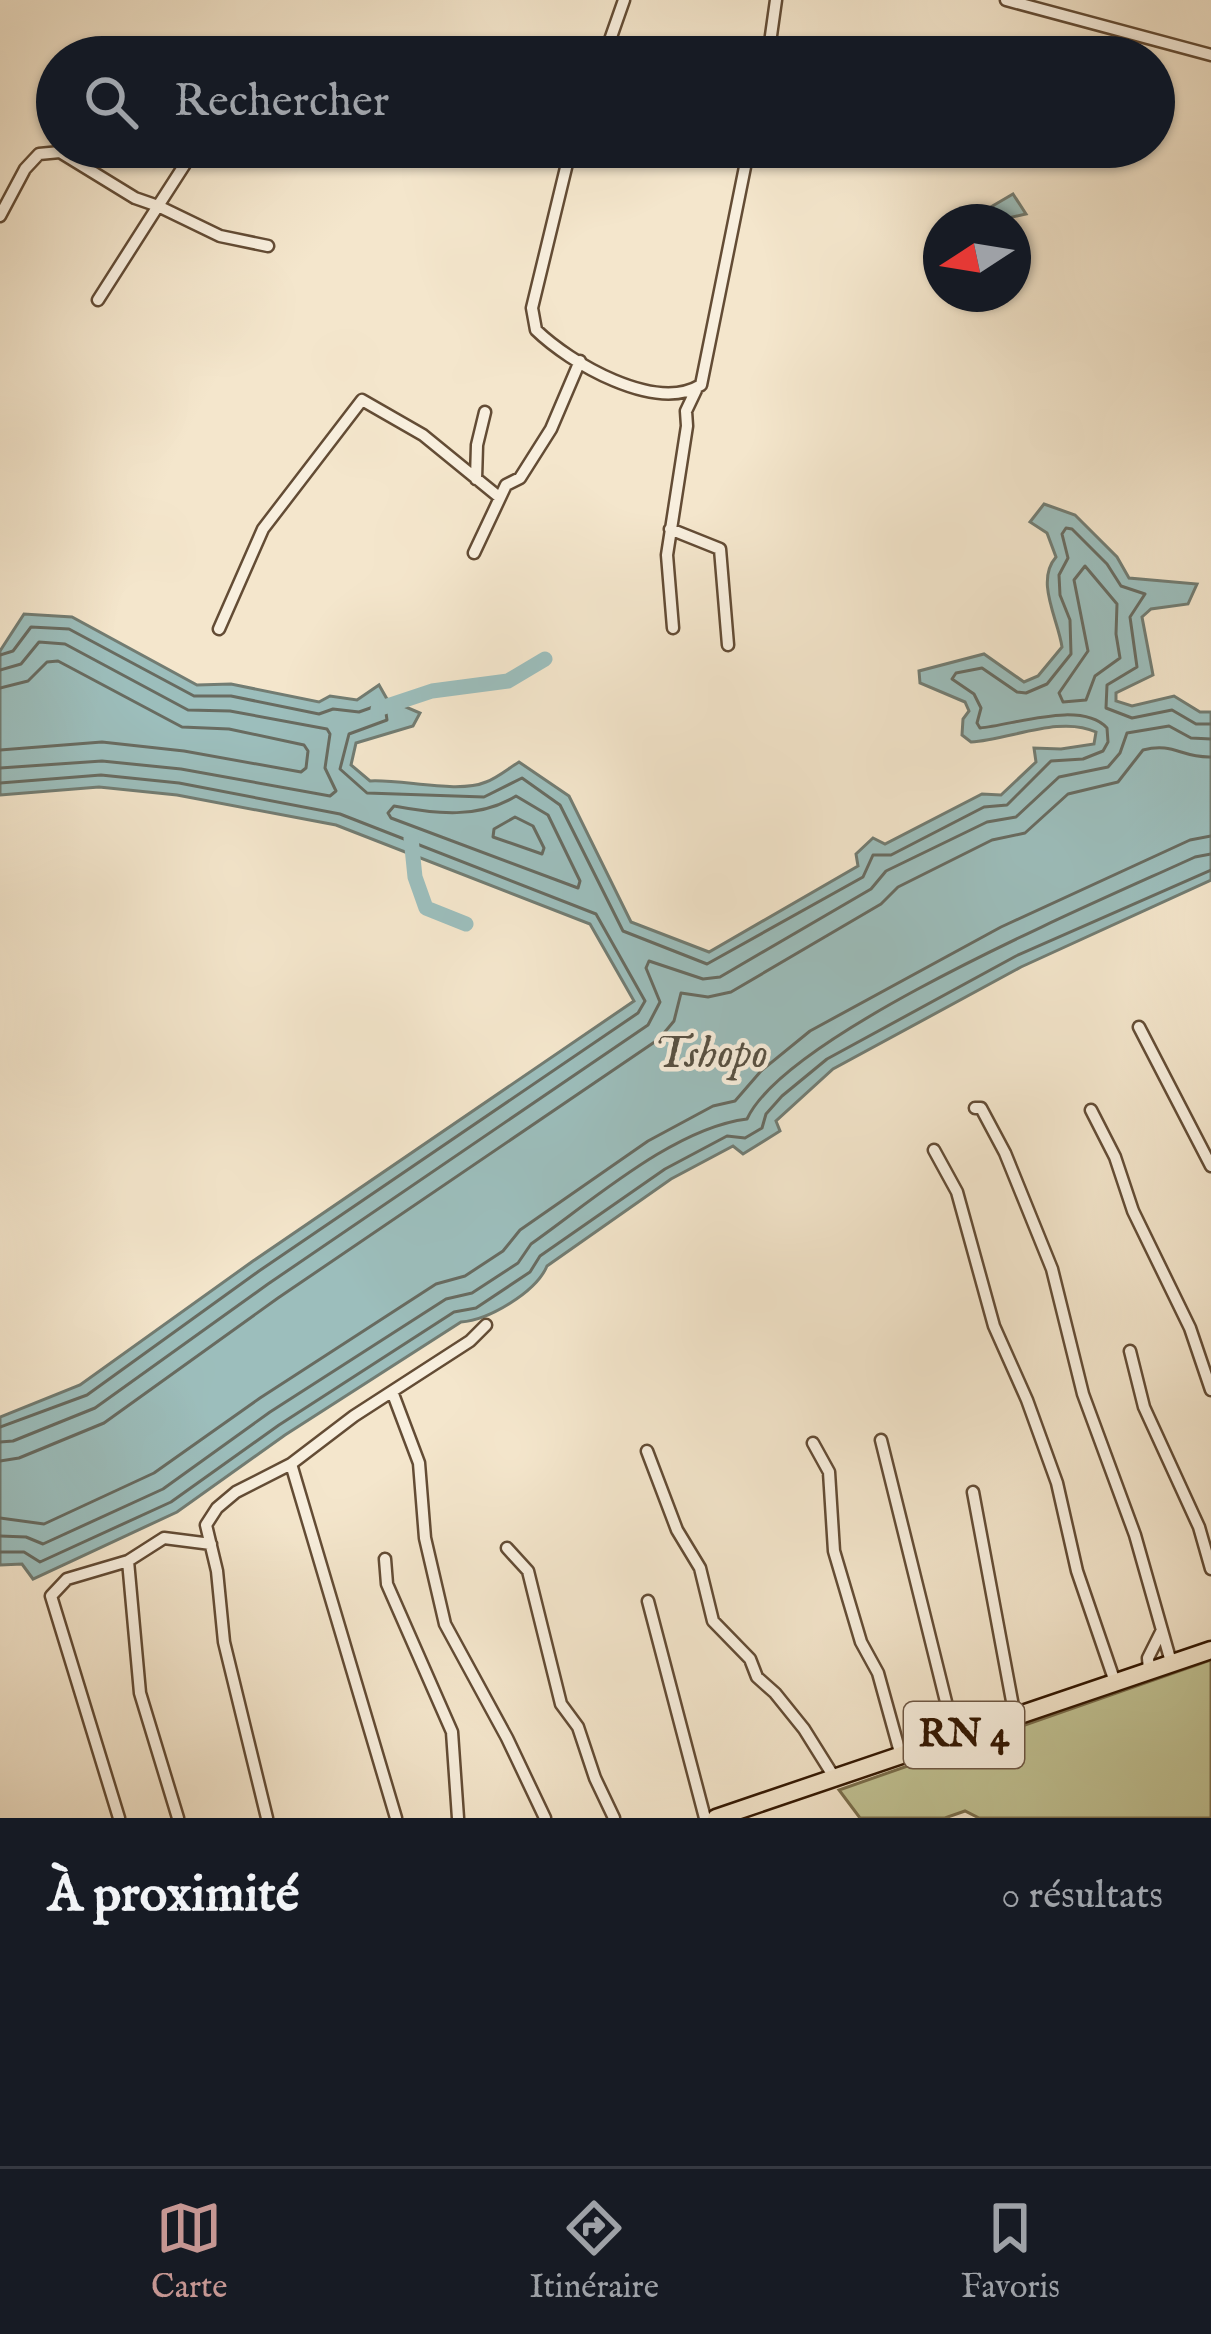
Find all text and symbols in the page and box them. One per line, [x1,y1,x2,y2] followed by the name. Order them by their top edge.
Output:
[36,36,1175,168] search box
[78,69,144,135] icon: search
[174,74,389,131] text: Rechercher
[923,204,1031,312] north arrow
[654,1026,768,1083] water label: Tshopo
[904,1702,1024,1768] road number: RN 4
[48,1864,299,1929] text: À proximité
[1001,1872,1163,1921] text: 0 résultats
[151,2195,228,2309] tab: Carte
[530,2195,659,2309] tab: Itinéraire
[961,2195,1060,2309] tab: Favoris

